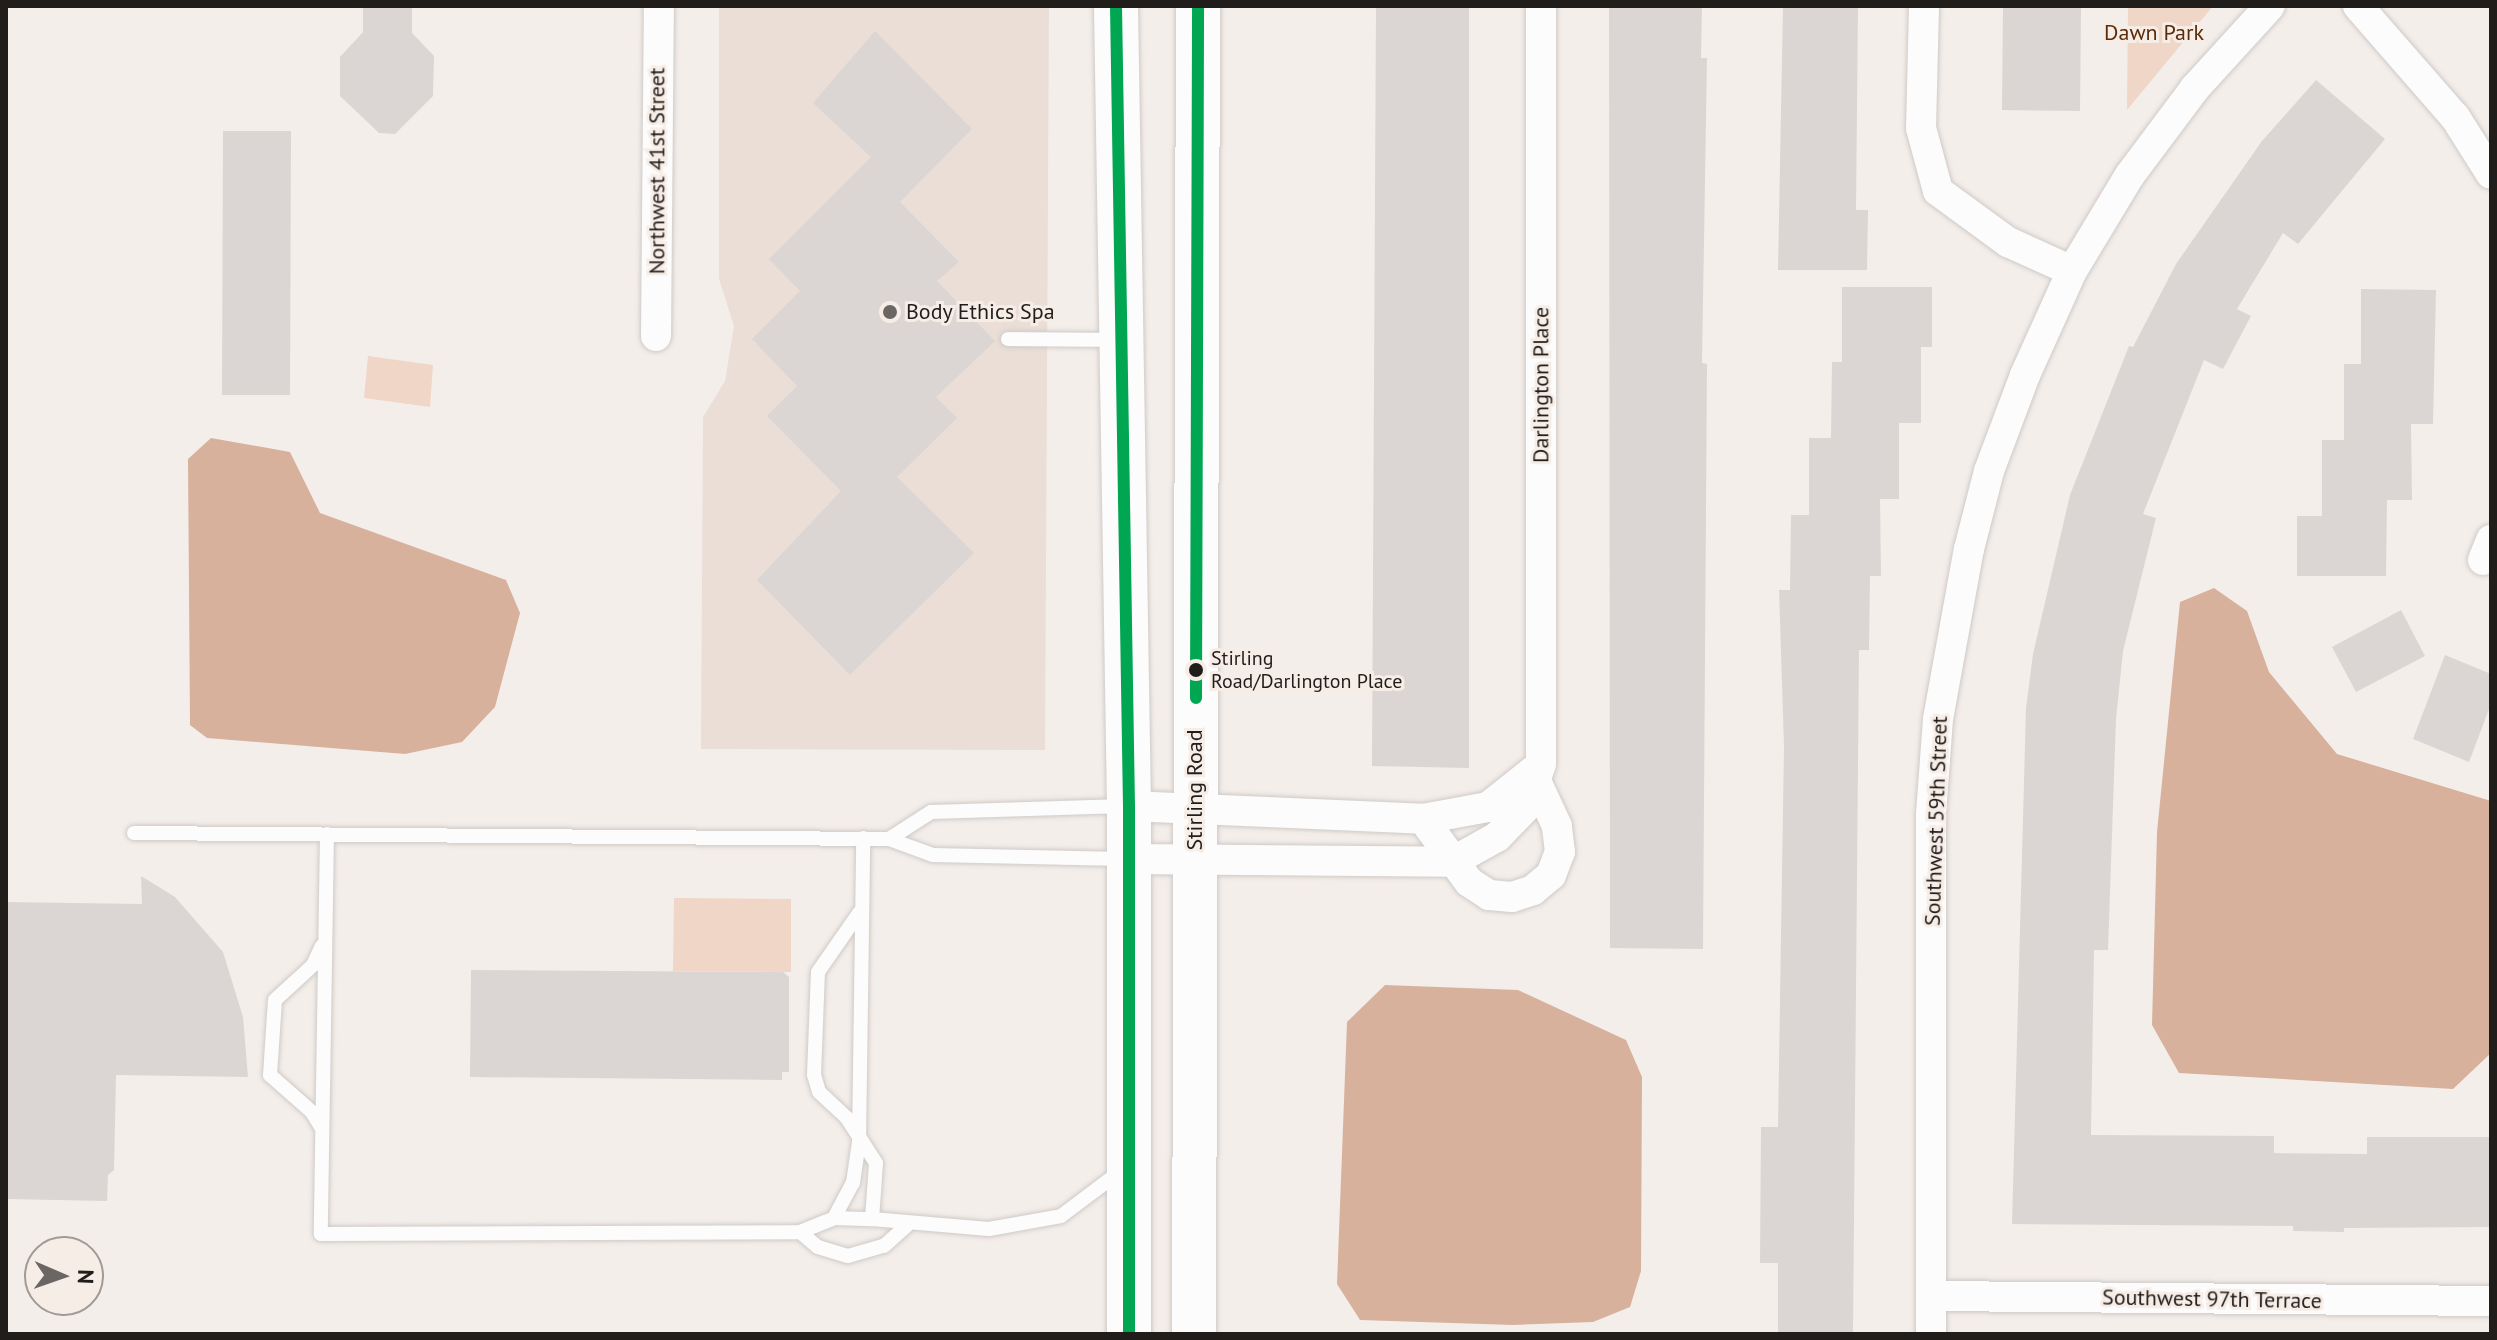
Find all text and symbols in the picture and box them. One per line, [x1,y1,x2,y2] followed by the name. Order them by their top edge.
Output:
[2104,20,2204,46] park label: Dawn Park
[644,68,670,274] street label: Northwest 41st Street
[906,299,1055,325] place label: Body Ethics Spa
[881,303,899,321] marker: Body Ethics Spa
[1528,307,1554,463] street label: Darlington Place
[1211,646,1402,693] place label: Stirling Road/Darlington Place
[1188,662,1204,678] marker: Stirling Road/Darlington Place
[1919,716,1953,926] street label: Southwest 59th Street
[1182,729,1208,851] street label: Stirling Road
[24,1236,104,1316] north arrow
[72,1269,100,1284] text: N
[2102,1284,2322,1314] street label: Southwest 97th Terrace

